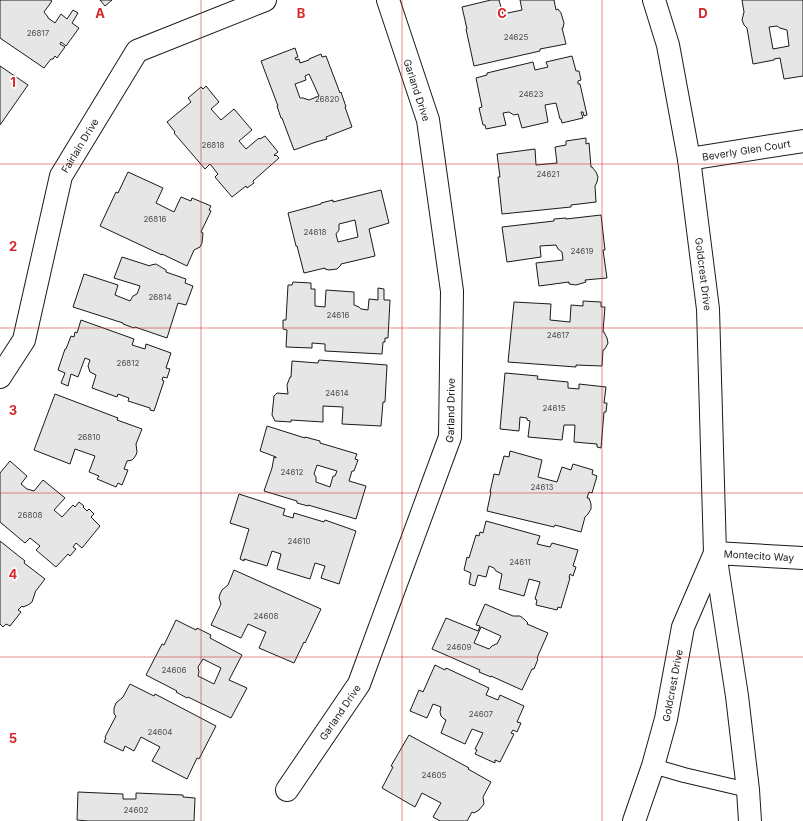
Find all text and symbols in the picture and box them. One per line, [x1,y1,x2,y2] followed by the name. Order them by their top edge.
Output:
[95,5,105,21] text: A
[297,5,306,21] text: B
[497,5,507,21] text: C
[698,5,708,21] text: D
[27,28,50,38] house number: 26817
[504,32,528,42] house number: 24625
[401,57,433,123] street label: Garland Drive
[10,74,16,90] text: 1
[519,89,543,99] house number: 24623
[315,94,339,104] house number: 26820
[58,116,101,175] street label: Fairlain Drive
[701,137,792,163] street label: Beverly Glen Court
[202,140,225,150] house number: 26818
[536,169,560,179] house number: 24621
[143,214,167,224] house number: 26816
[303,227,327,237] house number: 24618
[693,237,714,311] street label: Goldcrest Drive
[9,238,17,254] text: 2
[570,246,594,256] house number: 24619
[148,292,172,302] house number: 26814
[326,310,350,320] house number: 24616
[547,330,570,340] house number: 24617
[117,358,140,368] house number: 26812
[442,378,457,444] street label: Garland Drive
[325,388,349,398] house number: 24614
[9,402,17,418] text: 3
[543,403,566,413] house number: 24615
[77,432,101,442] house number: 26810
[280,467,304,477] house number: 24612
[530,482,554,492] house number: 24613
[18,510,42,520] house number: 26808
[287,536,311,546] house number: 24610
[723,548,795,564] street label: Montecito Way
[509,557,531,567] house number: 24611
[9,566,18,582] text: 4
[254,611,278,621] house number: 24608
[447,642,471,652] house number: 24609
[660,648,685,723] street label: Goldcrest Drive
[162,665,186,675] house number: 24606
[317,682,363,742] street label: Garland Drive
[469,709,494,719] house number: 24607
[147,727,173,737] house number: 24604
[9,730,17,746] text: 5
[422,770,447,780] house number: 24605
[124,805,149,815] house number: 24602

